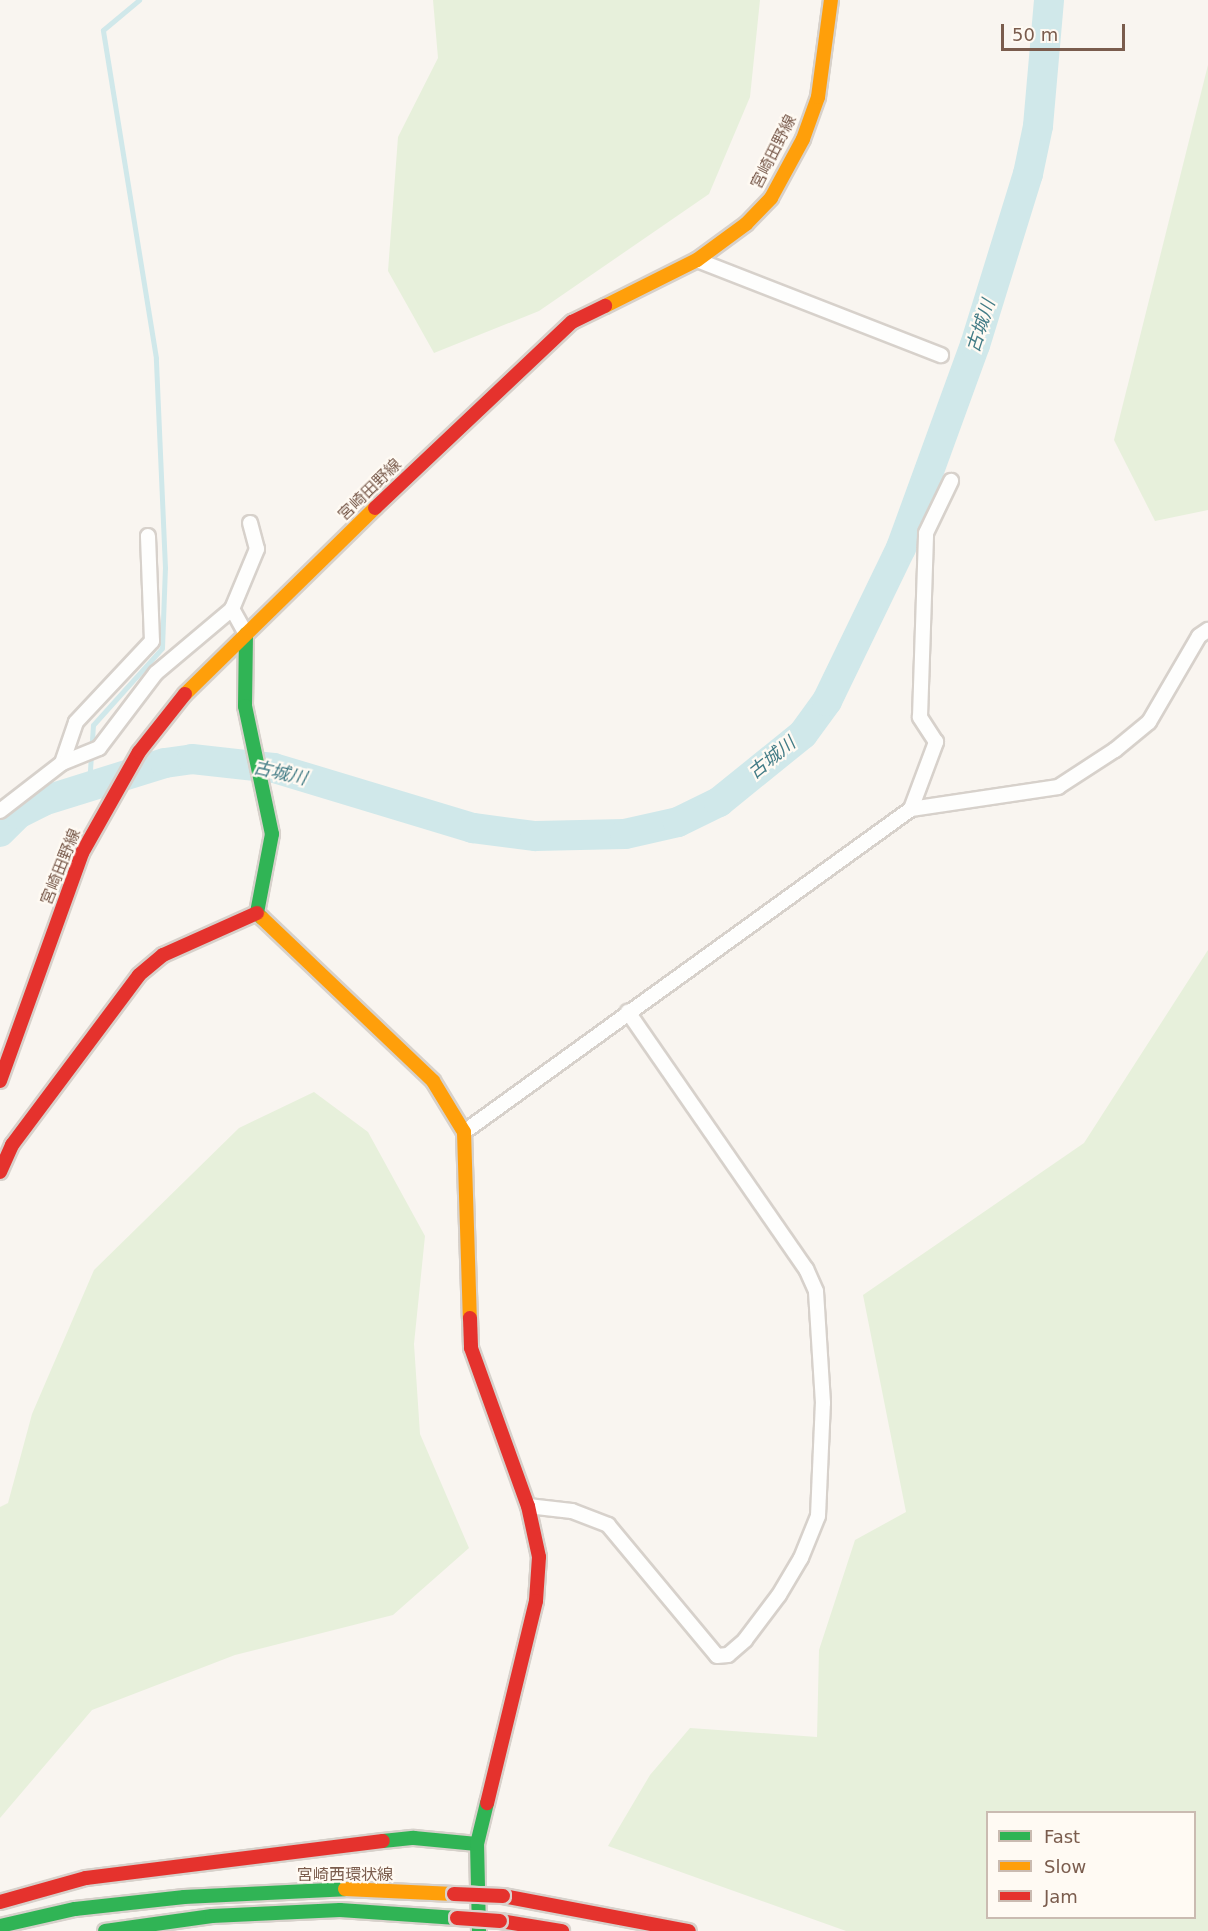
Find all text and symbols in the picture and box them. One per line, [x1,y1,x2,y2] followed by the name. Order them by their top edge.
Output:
[1004,12,1128,50] scale bar
[1012,24,1058,45] text: 50 m
[747,112,801,192] street label: 宮崎田野線
[962,297,1000,355] water label: 古城川
[335,455,405,525] street label: 宮崎田野線
[744,733,800,783] water label: 古城川
[251,756,309,790] water label: 古城川
[37,826,85,908] street label: 宮崎田野線
[986,1811,1196,1919] legend
[1044,1826,1080,1847] text: Fast
[1044,1856,1086,1877] text: Slow
[297,1865,393,1885] street label: 宮崎西環状線
[1044,1886,1078,1907] text: Jam

